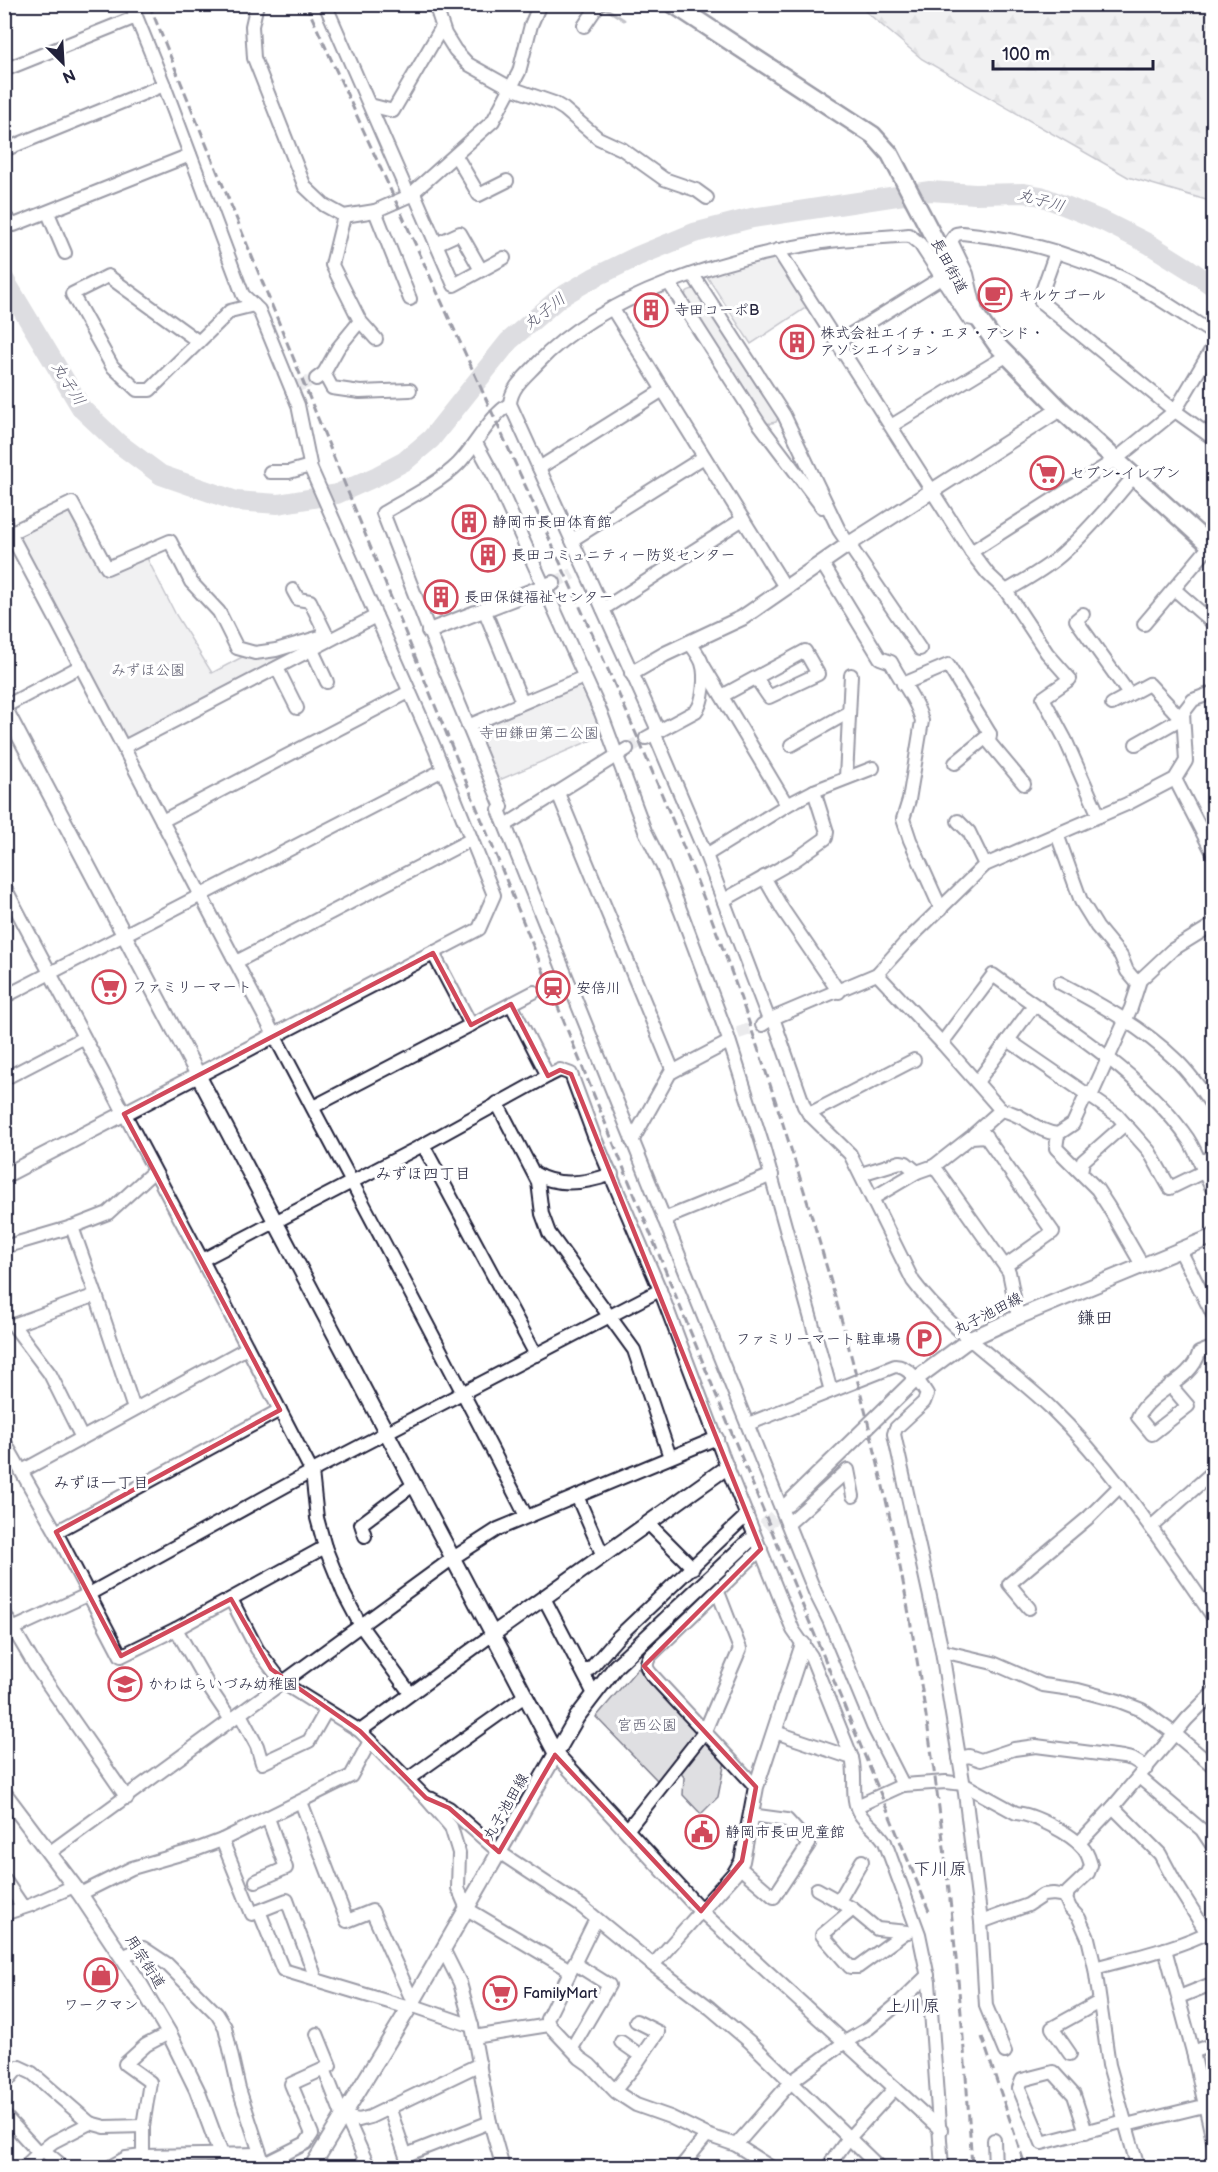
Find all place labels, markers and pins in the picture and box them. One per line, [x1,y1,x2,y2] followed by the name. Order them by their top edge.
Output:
[977,277,1013,313] cafe icon: キルケゴール
[1018,286,1106,305] place label: キルケゴール
[633,292,669,328] building icon: 寺田コーポB
[674,301,759,320] place label: 寺田コーポB
[779,324,815,360] building icon: 株式会社エイチ・エヌ・アンド・ アソシエイション
[820,324,1045,360] place label: 株式会社エイチ・エヌ・アンド・ アソシエイション
[1029,455,1065,491] supermarket icon: セブン-イレブン
[1070,464,1181,483] place label: セブン-イレブン
[451,504,487,540] building icon: 静岡市長田体育館
[492,513,612,532] place label: 静岡市長田体育館
[470,537,506,573] building icon: 長田コミュニティー防災センター
[511,546,735,565] place label: 長田コミュニティー防災センター
[423,579,459,615] building icon: 長田保健福祉センター
[464,588,613,607] place label: 長田保健福祉センター
[91,969,127,1005] supermarket icon: ファミリーマート
[535,970,571,1006] station icon: 安倍川
[132,978,252,997] place label: ファミリーマート
[576,979,621,998] place label: 安倍川
[906,1321,942,1357] parking icon: ファミリーマート駐車場
[736,1330,901,1349] place label: ファミリーマート駐車場
[107,1666,143,1702] school or university icon: かわはらいづみ幼稚園
[148,1675,298,1694] place label: かわはらいづみ幼稚園
[684,1814,720,1850] public building icon: 静岡市長田児童館
[725,1823,845,1842] place label: 静岡市長田児童館
[83,1957,119,1993] shop icon: ワークマン
[482,1975,518,2011] supermarket icon: FamilyMart
[523,1984,598,2003] place label: FamilyMart
[63,1996,139,2015] place label: ワークマン

